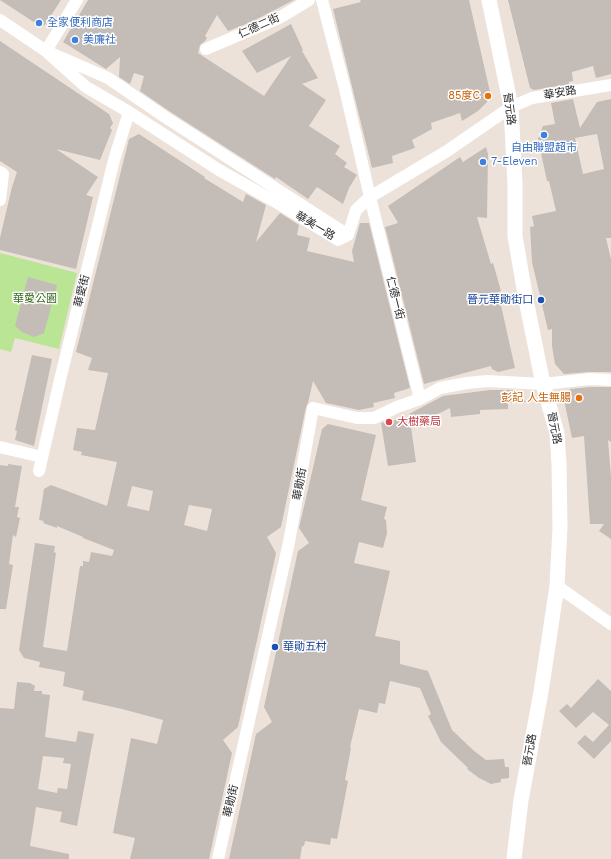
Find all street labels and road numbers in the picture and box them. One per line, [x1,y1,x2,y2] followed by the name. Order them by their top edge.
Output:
[236,11,282,41] street label: 仁德二街
[543,84,577,102] street label: 華安路
[500,92,518,126] street label: 晉元路
[293,209,337,243] street label: 華美一路
[72,273,92,309] street label: 華愛街
[383,275,407,321] street label: 仁德一街
[544,411,564,445] street label: 晉元路
[291,467,309,501] street label: 華勛街
[521,733,539,767] street label: 晉元路
[221,783,241,819] street label: 華勛街

